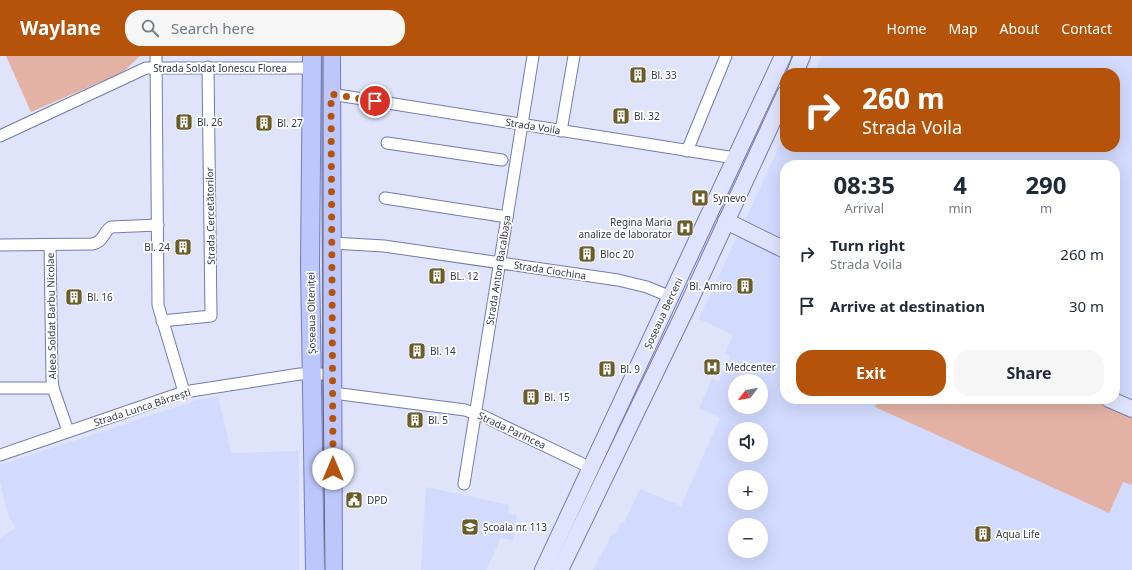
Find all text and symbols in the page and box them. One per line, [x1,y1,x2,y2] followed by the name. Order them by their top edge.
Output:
[125,10,405,46] search box
[20,15,101,41] text: Waylane
[139,17,161,39] icon: search
[171,18,254,38] text: Search here
[887,19,926,38] text: Home
[948,19,978,38] text: Map
[1000,19,1039,38] text: About
[1061,19,1112,38] text: Contact
[153,61,287,75] street label: Strada Soldat Ionescu Florea
[628,65,648,85] building icon: Bl. 33
[651,68,677,82] place label: Bl. 33
[862,79,945,117] text: 260 m
[358,84,392,118] pin
[796,84,848,136] icon: right
[364,90,386,112] icon: arrive
[611,106,631,126] building icon: Bl. 32
[634,109,660,123] place label: Bl. 32
[174,112,194,132] building icon: Bl. 26
[254,113,274,133] building icon: Bl. 27
[197,115,223,129] place label: Bl. 26
[504,115,562,137] street label: Strada Voila
[862,115,962,139] text: Strada Voila
[277,116,303,130] place label: Bl. 27
[202,167,218,265] street label: Strada Cercetătorilor
[833,168,895,201] text: 08:35
[953,168,967,201] text: 4
[1025,168,1067,201] text: 290
[690,188,710,208] hospital icon: Synevo
[713,191,746,205] place label: Synevo
[844,199,884,217] text: Arrival
[948,199,972,217] text: min
[1040,199,1052,217] text: m
[482,214,514,326] street label: Strada Anton Bacalbașa
[578,215,672,241] place label: Regina Maria analize de laborator
[675,218,695,238] hospital icon: Regina Maria analize de laborator
[830,235,905,255] text: Turn right
[173,237,193,257] building icon: Bl. 24
[144,240,170,254] place label: Bl. 24
[796,243,818,265] icon: right
[577,244,597,264] building icon: Bloc 20
[1060,244,1104,264] text: 260 m
[600,247,634,261] place label: Bloc 20
[43,252,59,379] street label: Aleea Soldat Barbu Nicolae
[830,255,902,273] text: Strada Voila
[513,257,587,283] street label: Strada Ciochina
[427,266,447,286] building icon: BL. 12
[450,269,479,283] place label: BL. 12
[303,272,319,354] street label: Șoseaua Olteniței
[640,275,686,351] street label: Șoseaua Berceni
[735,276,755,296] building icon: Bl. Amiro
[689,279,732,293] place label: Bl. Amiro
[64,287,84,307] building icon: Bl. 16
[87,290,113,304] place label: Bl. 16
[796,295,818,317] icon: arrive
[830,296,985,316] text: Arrive at destination
[1069,296,1104,316] text: 30 m
[407,341,427,361] building icon: Bl. 14
[430,344,456,358] place label: Bl. 14
[796,350,946,396] button: Exit
[954,350,1104,396] button: Share
[702,357,722,377] hospital icon: Medcenter
[597,359,617,379] building icon: Bl. 9
[725,360,776,374] place label: Medcenter
[620,362,640,376] place label: Bl. 9
[728,374,768,414] north arrow
[728,374,768,558] map controls
[92,385,192,429] street label: Strada Lunca Bârzești
[521,387,541,407] building icon: Bl. 15
[544,390,570,404] place label: Bl. 15
[476,408,548,452] street label: Strada Parincea
[405,410,425,430] building icon: Bl. 5
[428,413,448,427] place label: Bl. 5
[728,422,768,462] button: sound
[312,448,354,490] position arrow
[728,470,768,510] button: +
[344,490,364,510] public building icon: DPD
[367,493,388,507] place label: DPD
[460,517,480,537] school or university icon: Școala nr. 113
[728,518,768,558] button: −
[483,520,547,534] place label: Școala nr. 113
[973,524,993,544] building icon: Aqua Life
[996,527,1040,541] place label: Aqua Life

